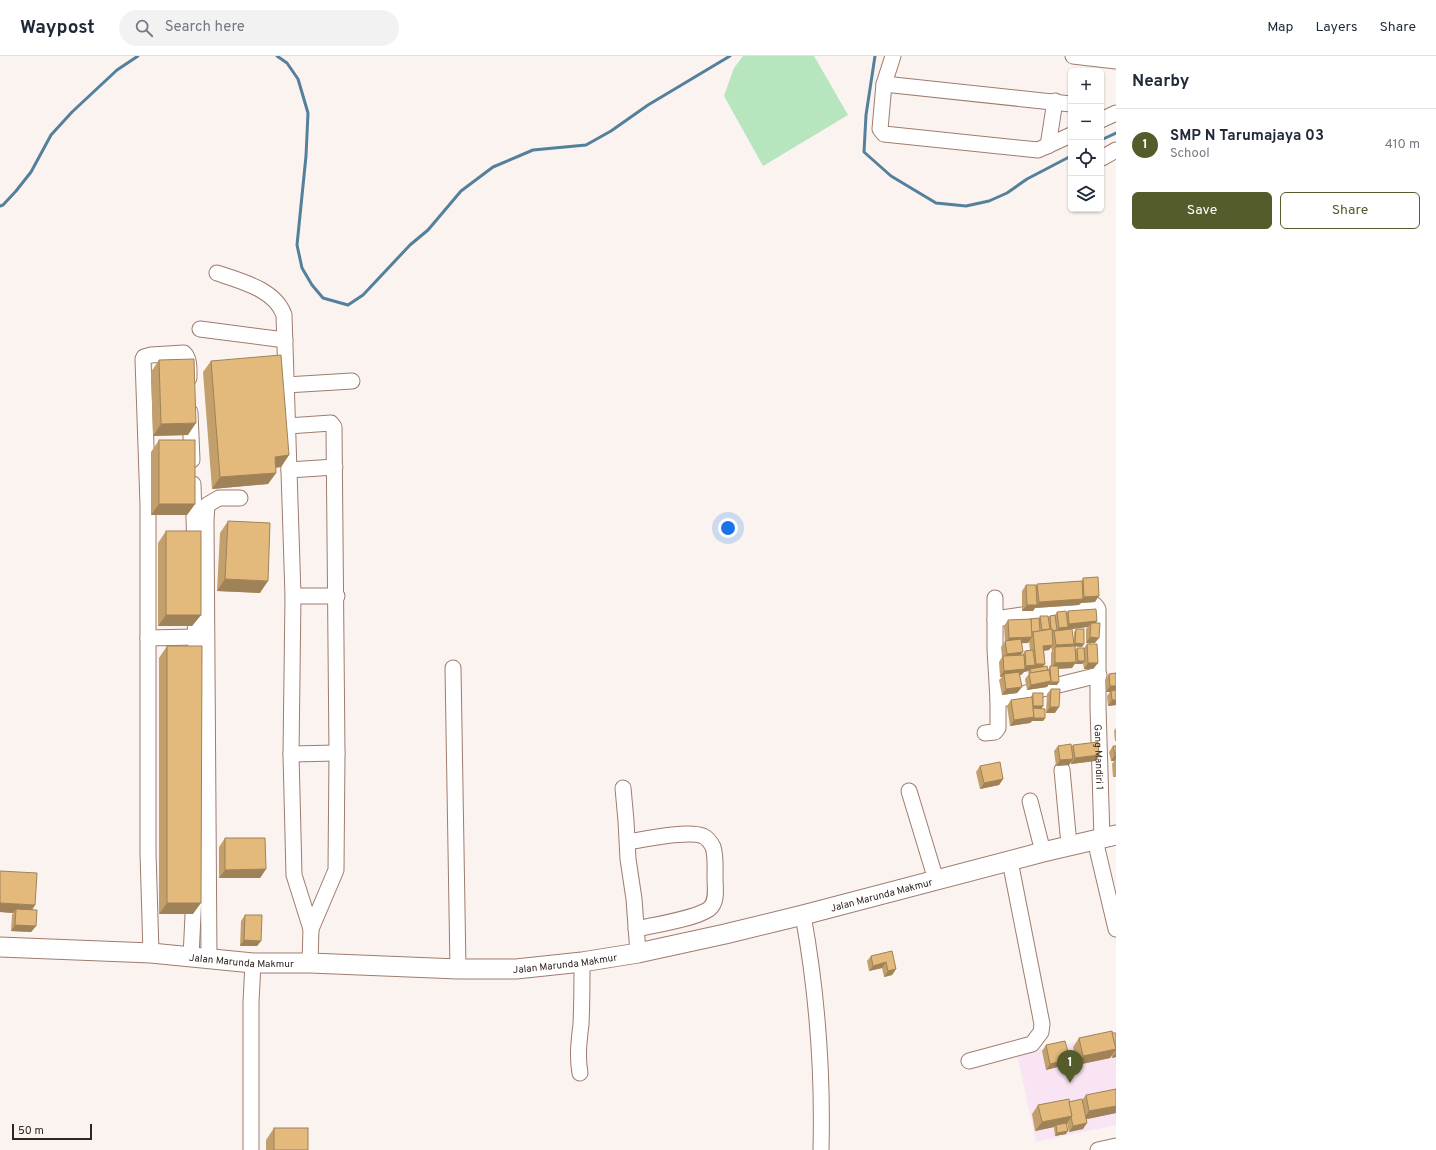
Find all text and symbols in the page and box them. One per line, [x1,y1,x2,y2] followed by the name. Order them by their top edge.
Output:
[119,10,399,46] search box
[20,16,95,40] text: Waypost
[133,17,155,39] icon: search
[165,18,245,37] text: Search here
[1267,19,1293,36] text: Map
[1315,19,1357,36] text: Layers
[1379,19,1416,36] text: Share
[1068,68,1104,212] map controls
[1068,68,1104,104] button: +
[1132,71,1189,93] text: Nearby
[1068,104,1104,140] button: −
[1170,127,1324,146] text: SMP N Tarumajaya 03
[1142,137,1148,153] text: 1
[1385,137,1420,153] text: 410 m
[1068,140,1104,176] button: locate
[1170,146,1210,162] text: School
[1068,176,1104,212] button: layers
[1132,192,1272,229] button: Save
[1280,192,1420,229] button: Share
[718,518,738,538] your location
[1091,724,1106,790] street label: Gang Mandiri 1
[829,876,934,916] street label: Jalan Marunda Makmur
[513,951,618,977] street label: Jalan Marunda Makmur
[188,952,294,971] street label: Jalan Marunda Makmur
[1057,1050,1083,1083] pin: 1
[12,1122,92,1141] scale bar
[18,1124,44,1138] text: 50 m

